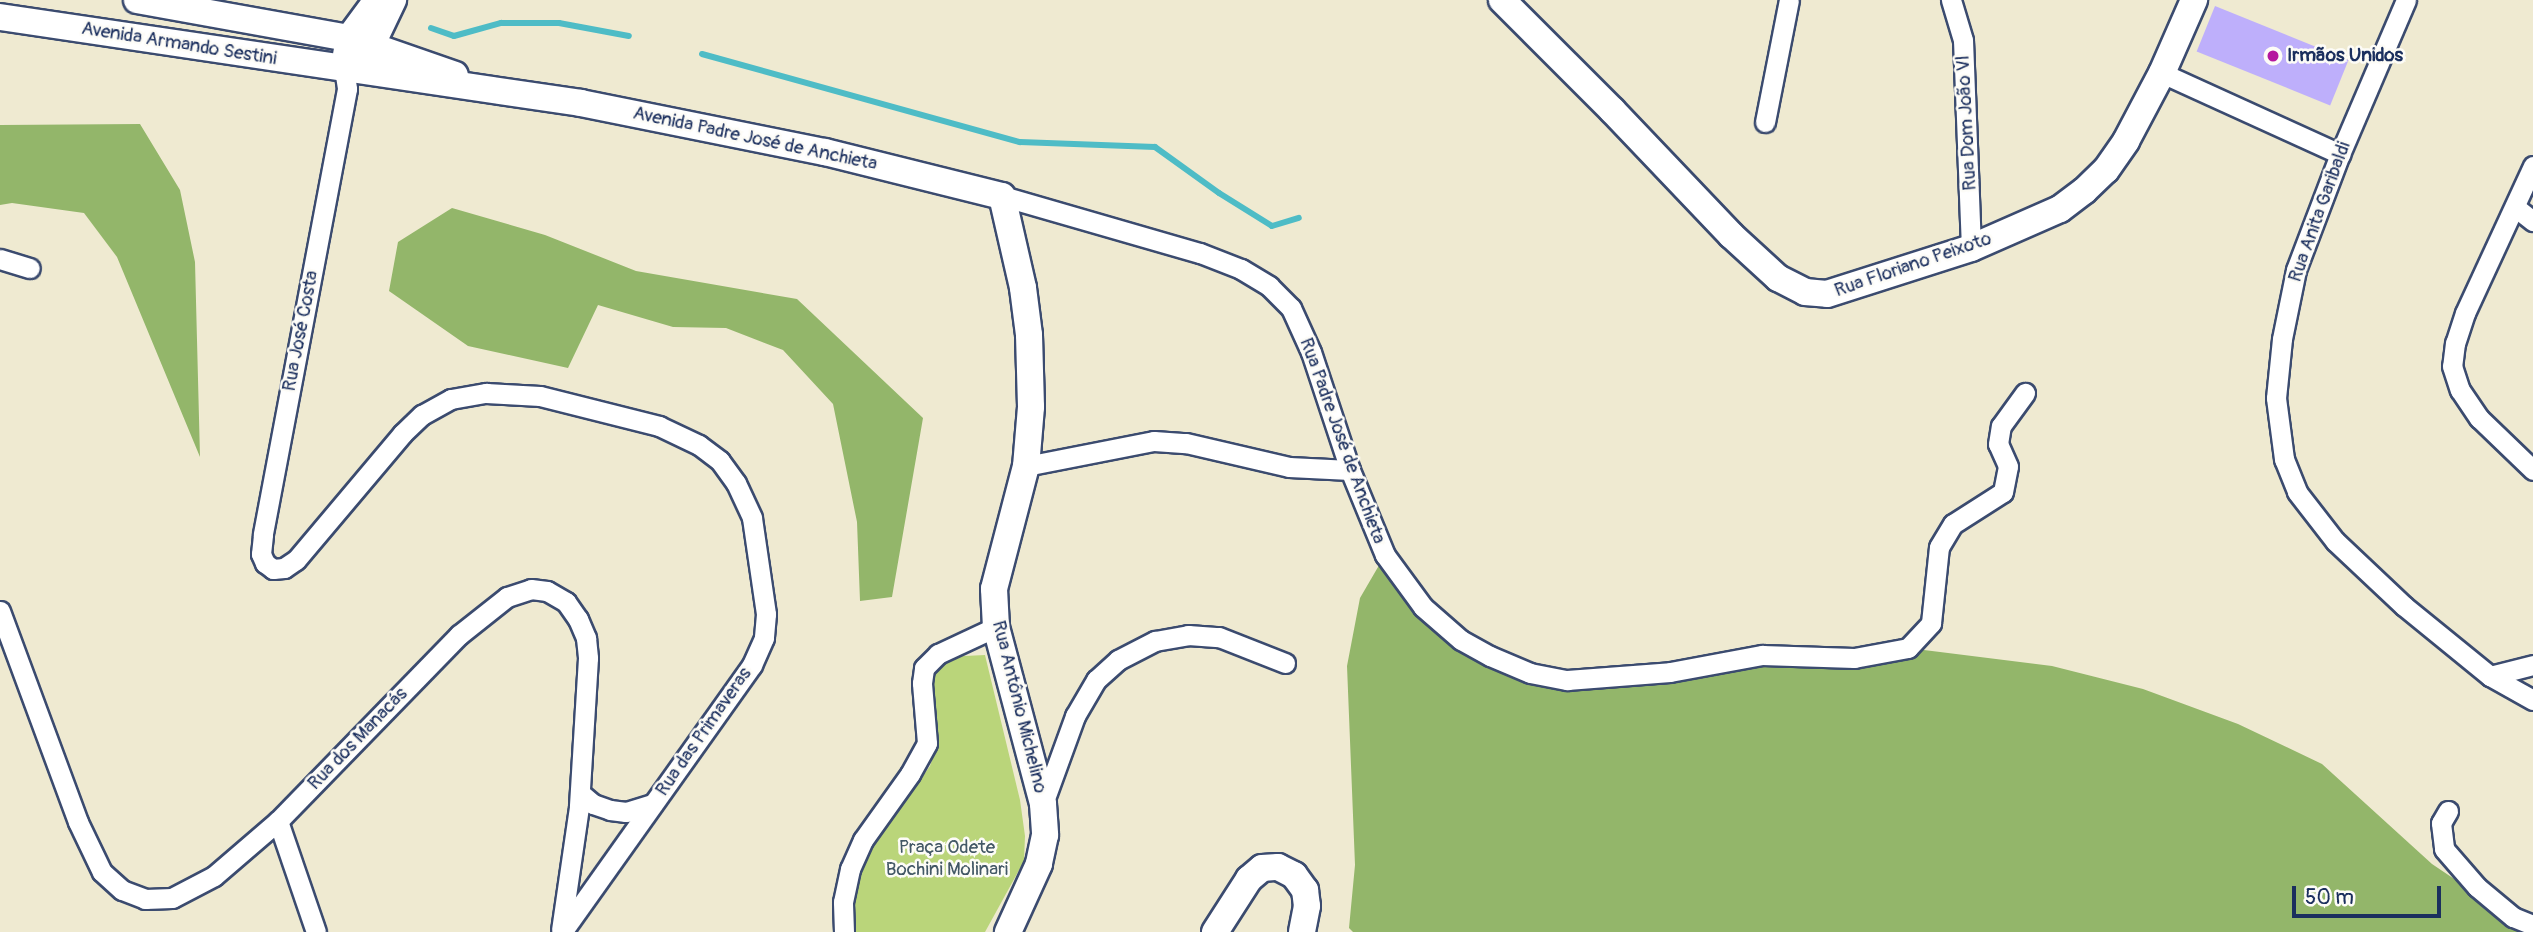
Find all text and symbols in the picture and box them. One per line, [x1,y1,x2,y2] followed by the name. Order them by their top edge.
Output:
[80,17,278,71] street label: Avenida Armando Sestini
[2287,45,2403,67] place label: Irmãos Unidos
[2265,48,2281,64] marker: Irmãos Unidos
[1952,55,1982,191] street label: Rua Dom João Vl
[631,102,879,176] street label: Avenida Padre José de Anchieta
[2284,139,2356,285] street label: Rua Anita Garibaldi
[1832,227,1994,303] street label: Rua Floriano Peixoto
[278,269,324,393] street label: Rua José Costa
[1294,335,1390,547] street label: Rua Padre José de Anchieta
[987,618,1051,796] street label: Rua Antônio Michelino
[651,663,757,801] street label: Rua das Primaveras
[303,683,413,795] street label: Rua dos Manacás
[886,837,1008,881] park label: Praça Odete Bochini Molinari
[2295,872,2444,916] scale bar
[2305,884,2354,911] text: 50 m

